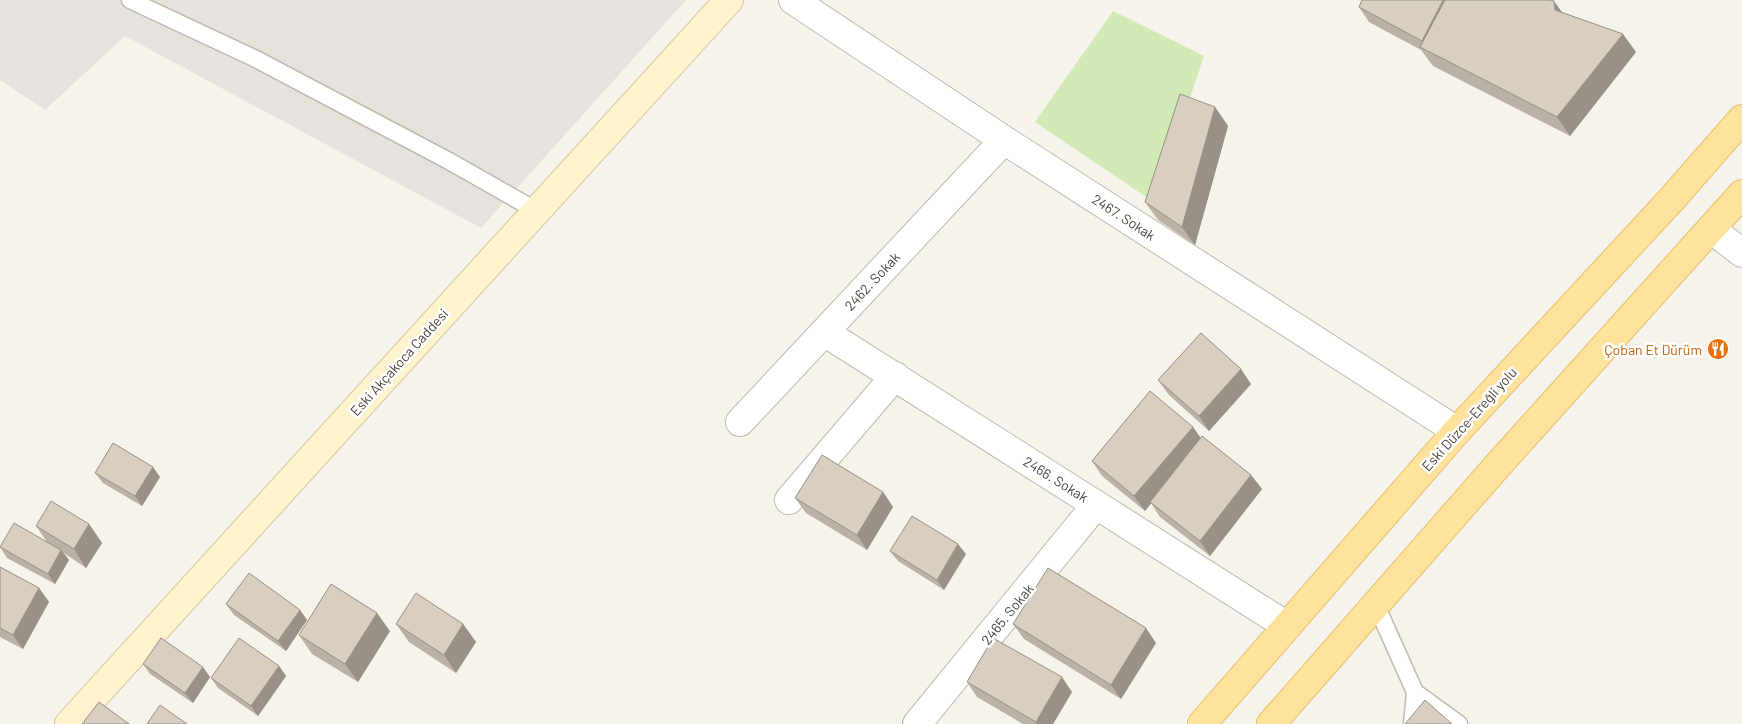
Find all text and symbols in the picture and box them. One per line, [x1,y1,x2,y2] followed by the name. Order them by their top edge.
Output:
[1089,190,1159,244] street label: 2467. Sokak
[841,248,903,314] street label: 2462. Sokak
[346,305,452,419] street label: Eski Akçakoca Caddesi
[1706,337,1730,361] restaurant icon: Çoban Et Dürüm
[1604,341,1702,358] place label: Çoban Et Dürüm
[1418,364,1520,474] street label: Eski Düzce-Ereğli yolu
[1020,452,1092,506] street label: 2466. Sokak
[977,580,1037,648] street label: 2465. Sokak

